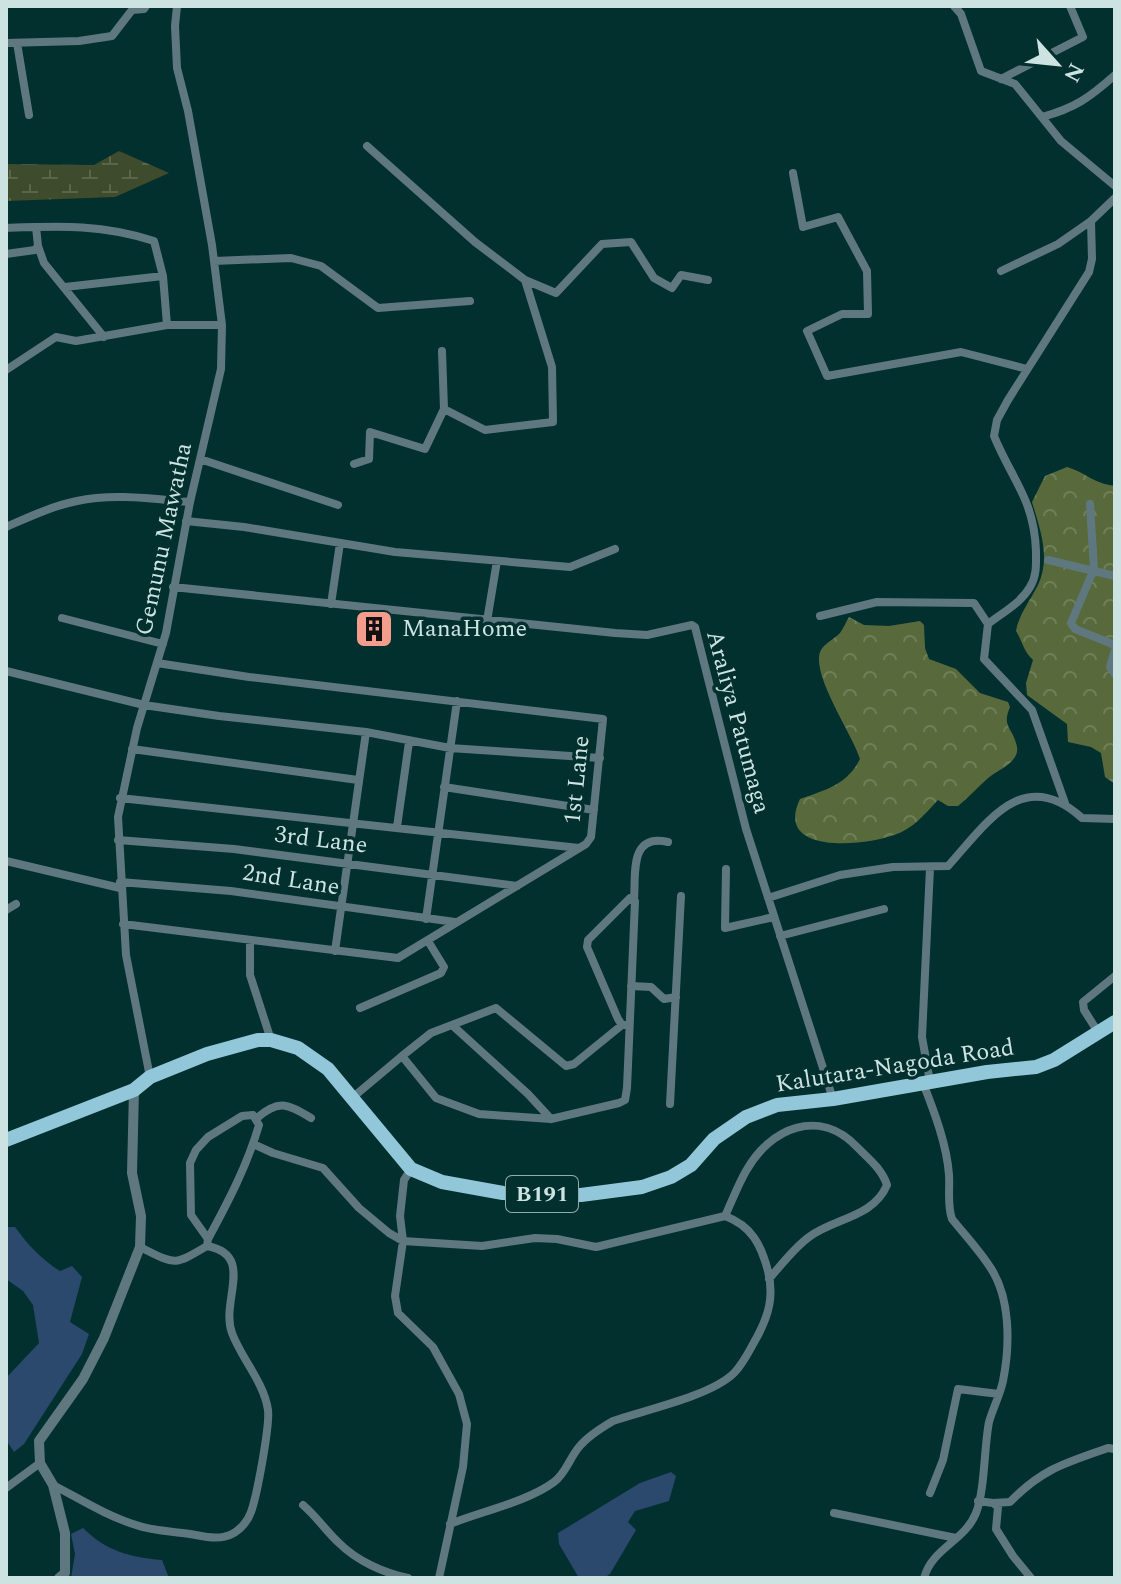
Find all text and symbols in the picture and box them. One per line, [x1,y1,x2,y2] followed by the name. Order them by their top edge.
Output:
[1017,24,1097,104] north arrow
[1055,57,1092,88] text: N
[126,439,202,639] street label: Gemunu Mawatha
[353,608,395,650] building icon: ManaHome
[402,611,527,647] place label: ManaHome
[696,626,780,818] street label: Araliya Patumaga
[554,734,600,826] street label: 1st Lane
[272,816,370,864] street label: 3rd Lane
[240,855,342,905] street label: 2nd Lane
[773,1029,1017,1103] street label: Kalutara-Nagoda Road
[506,1176,578,1212] road number: B191

